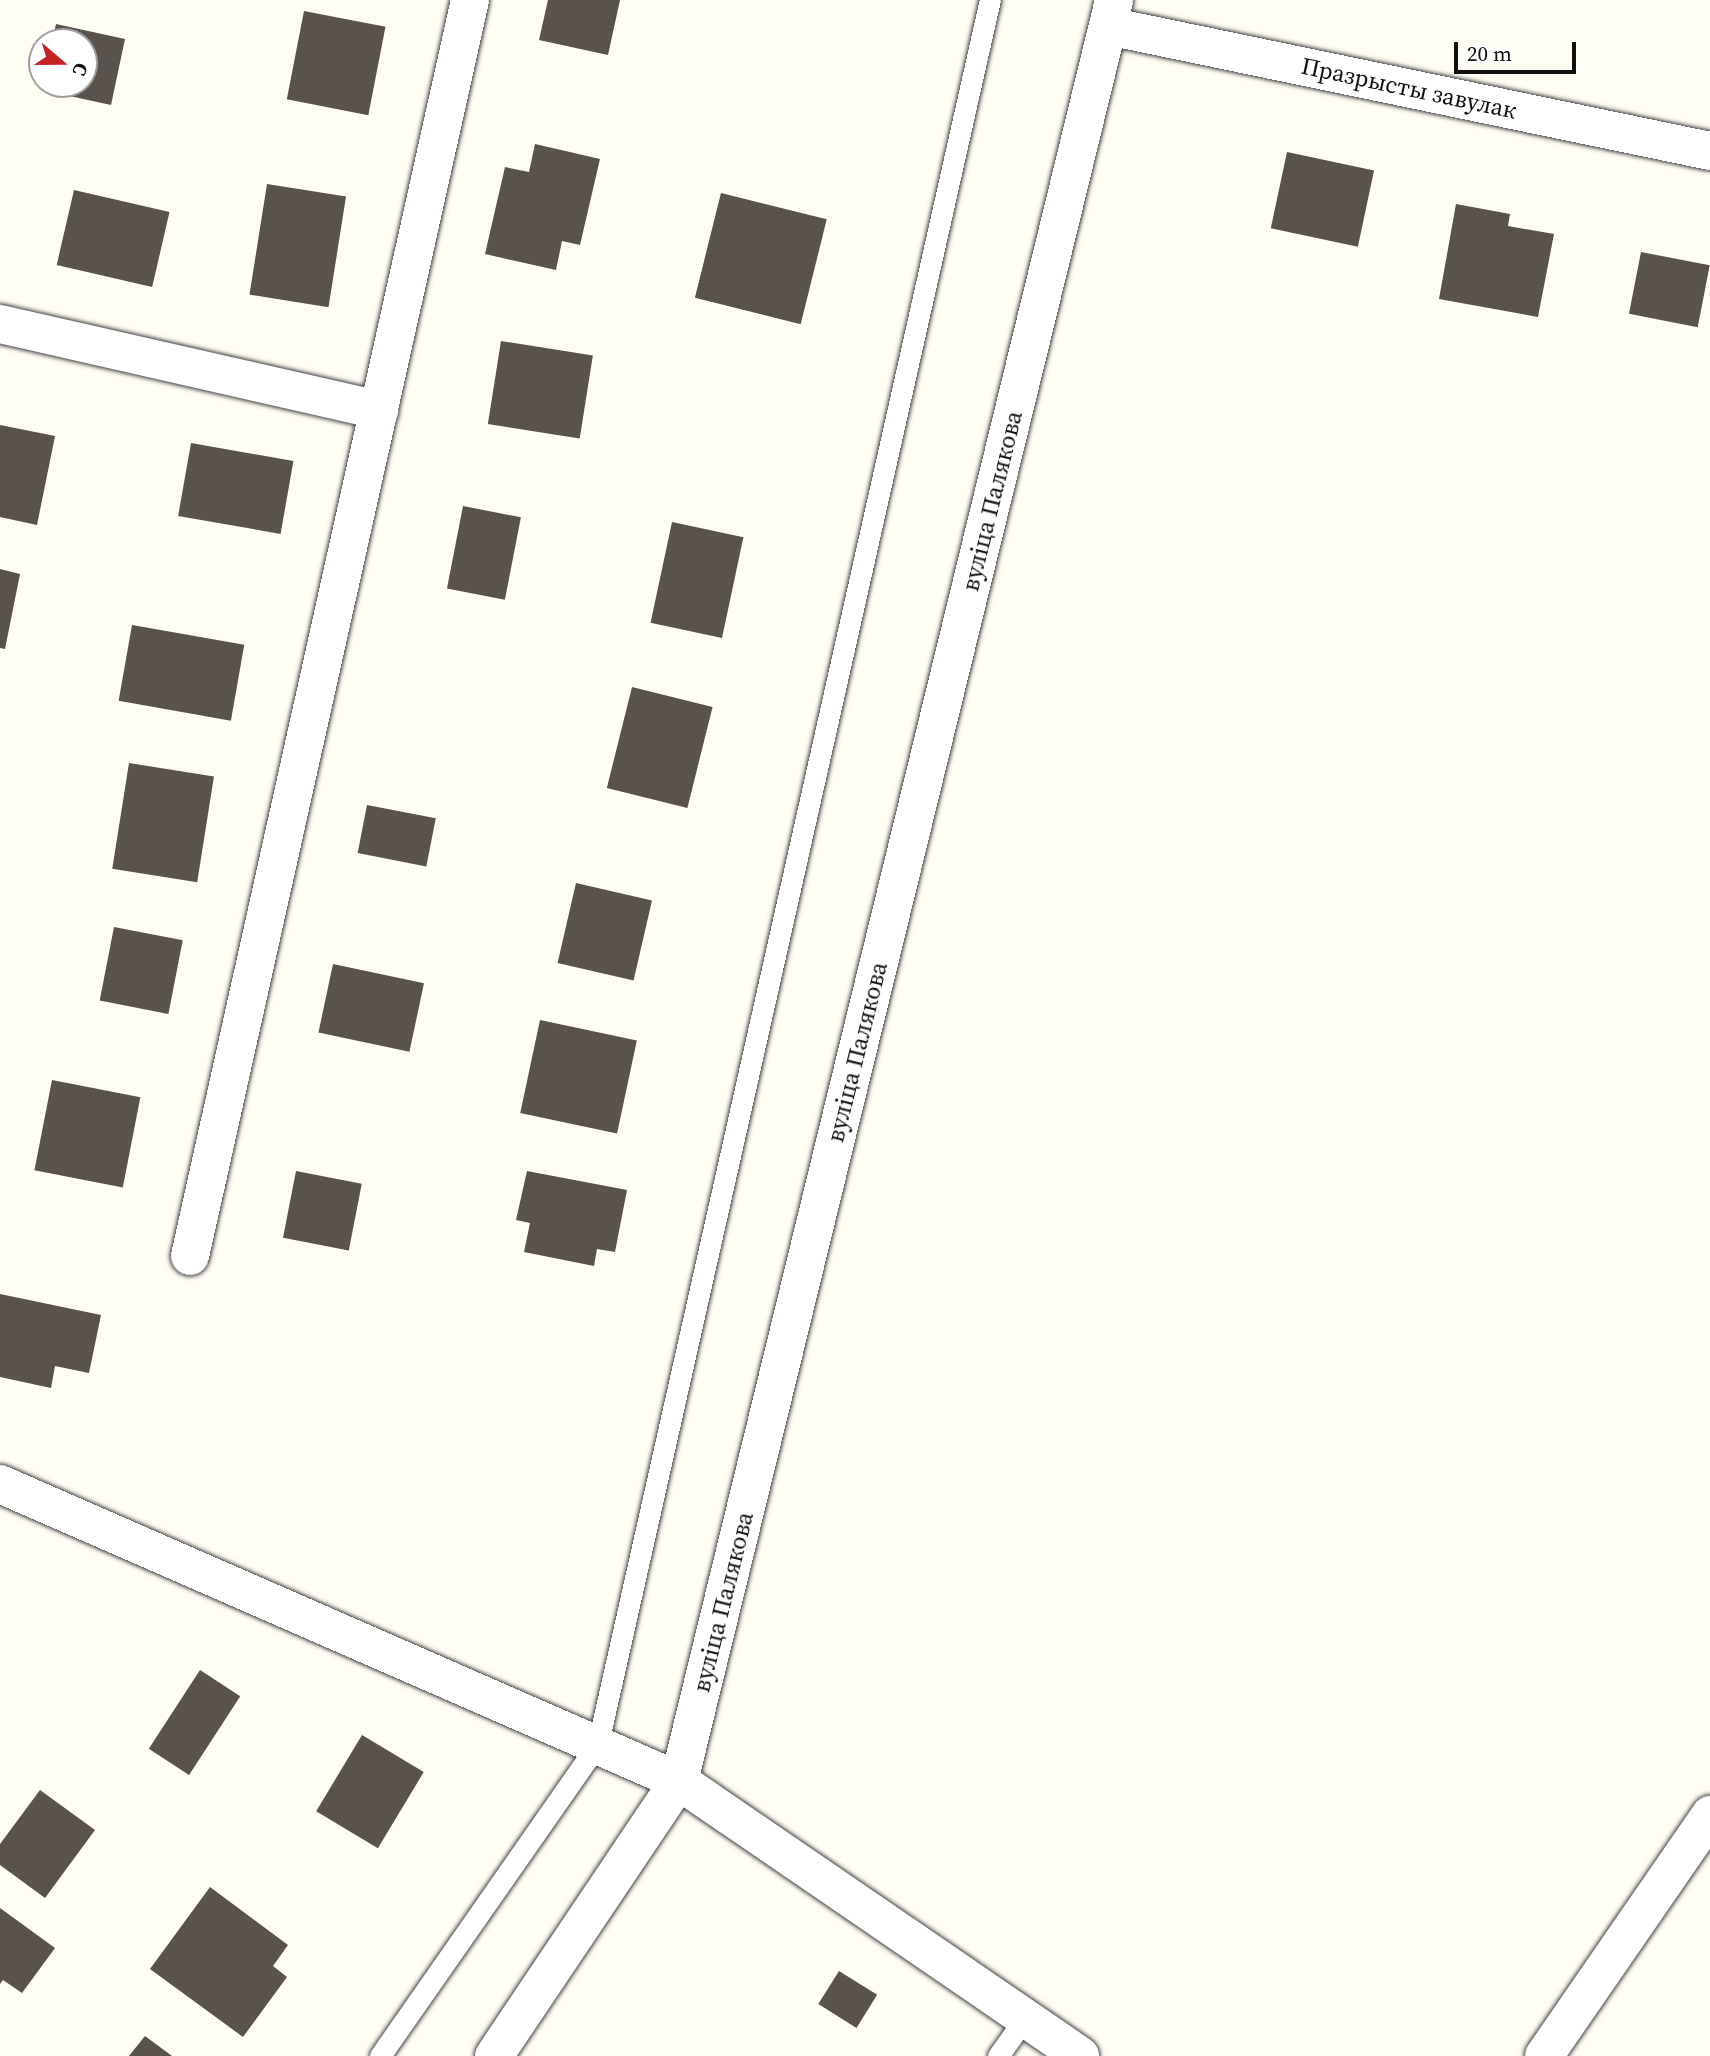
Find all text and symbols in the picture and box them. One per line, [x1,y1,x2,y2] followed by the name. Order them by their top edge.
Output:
[28,28,98,98] north arrow
[1458,28,1580,72] scale bar
[1467,39,1512,68] text: 20 m
[1299,51,1519,125] street label: Празрысты завулак
[67,59,95,79] text: С
[956,408,1028,594] street label: вуліца Палякова
[821,959,893,1145] street label: вуліца Палякова
[687,1509,759,1695] street label: вуліца Палякова

